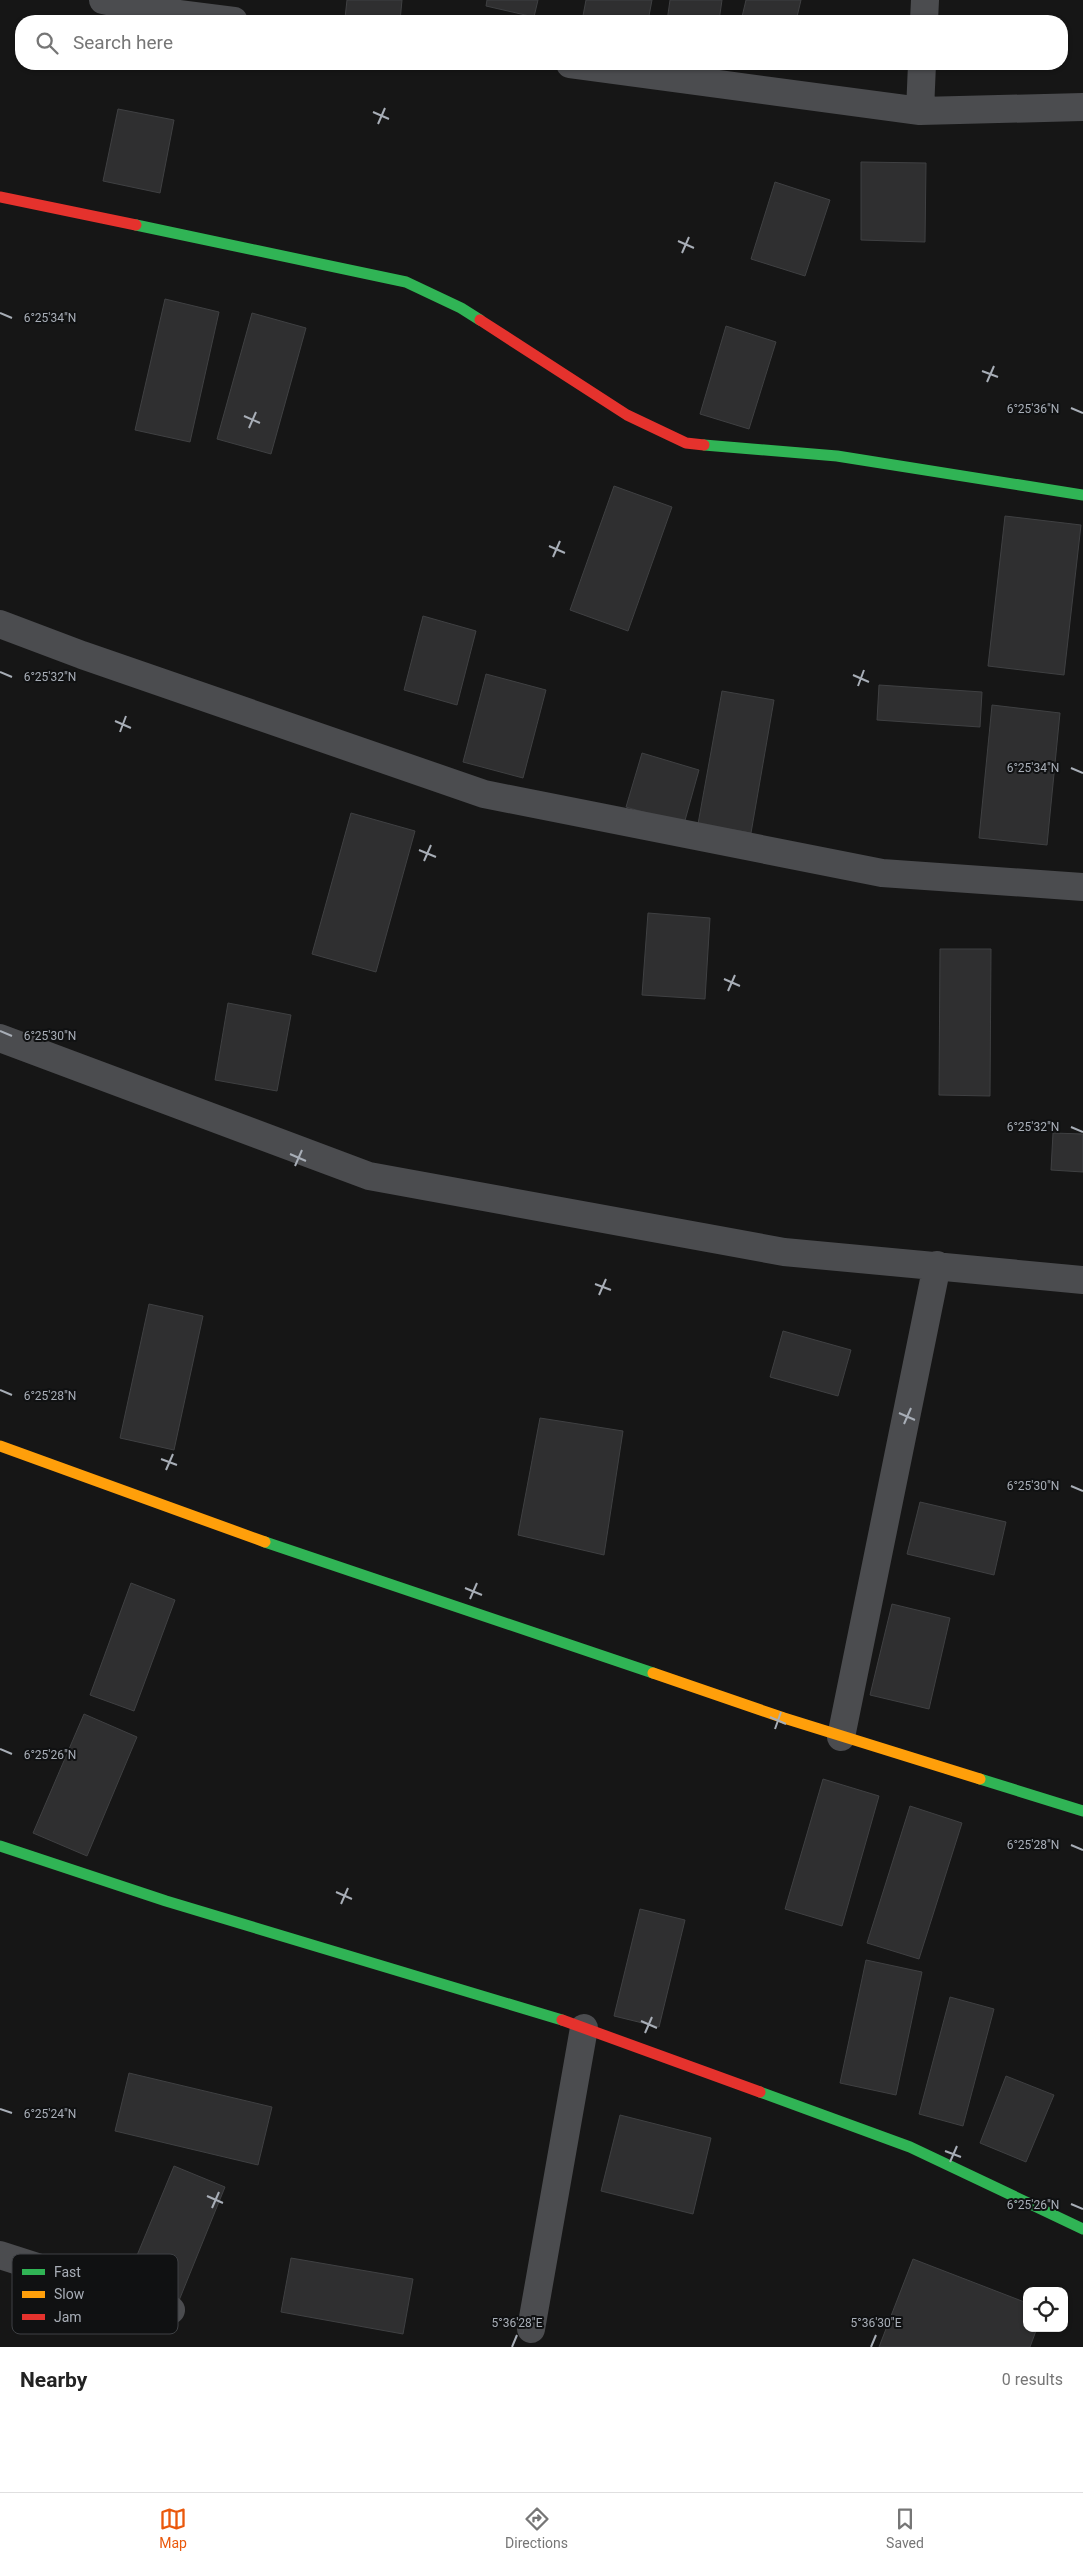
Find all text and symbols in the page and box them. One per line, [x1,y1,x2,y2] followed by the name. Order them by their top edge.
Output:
[15,15,1068,70] search box
[33,29,61,57] icon: search
[73,31,173,54] text: Search here
[24,311,76,325] text: 6°25'34"N
[1007,402,1059,416] text: 6°25'36"N
[24,670,76,684] text: 6°25'32"N
[1007,761,1059,775] text: 6°25'34"N
[24,1029,76,1043] text: 6°25'30"N
[1007,1120,1059,1134] text: 6°25'32"N
[24,1389,76,1403] text: 6°25'28"N
[1007,1479,1059,1493] text: 6°25'30"N
[24,1748,76,1762] text: 6°25'26"N
[1007,1838,1059,1852] text: 6°25'28"N
[24,2107,76,2121] text: 6°25'24"N
[1007,2198,1059,2212] text: 6°25'26"N
[12,2254,178,2334] legend
[54,2264,81,2280] text: Fast
[54,2286,85,2302] text: Slow
[1023,2287,1068,2332] map controls
[1023,2287,1068,2332] button: locate
[54,2309,82,2325] text: Jam
[492,2316,543,2330] text: 5°36'28"E
[851,2316,902,2330] text: 5°36'30"E
[20,2368,87,2392] text: Nearby
[1002,2370,1063,2389] text: 0 results
[159,2505,187,2551] tab: Map
[505,2505,568,2551] tab: Directions
[886,2505,924,2551] tab: Saved

